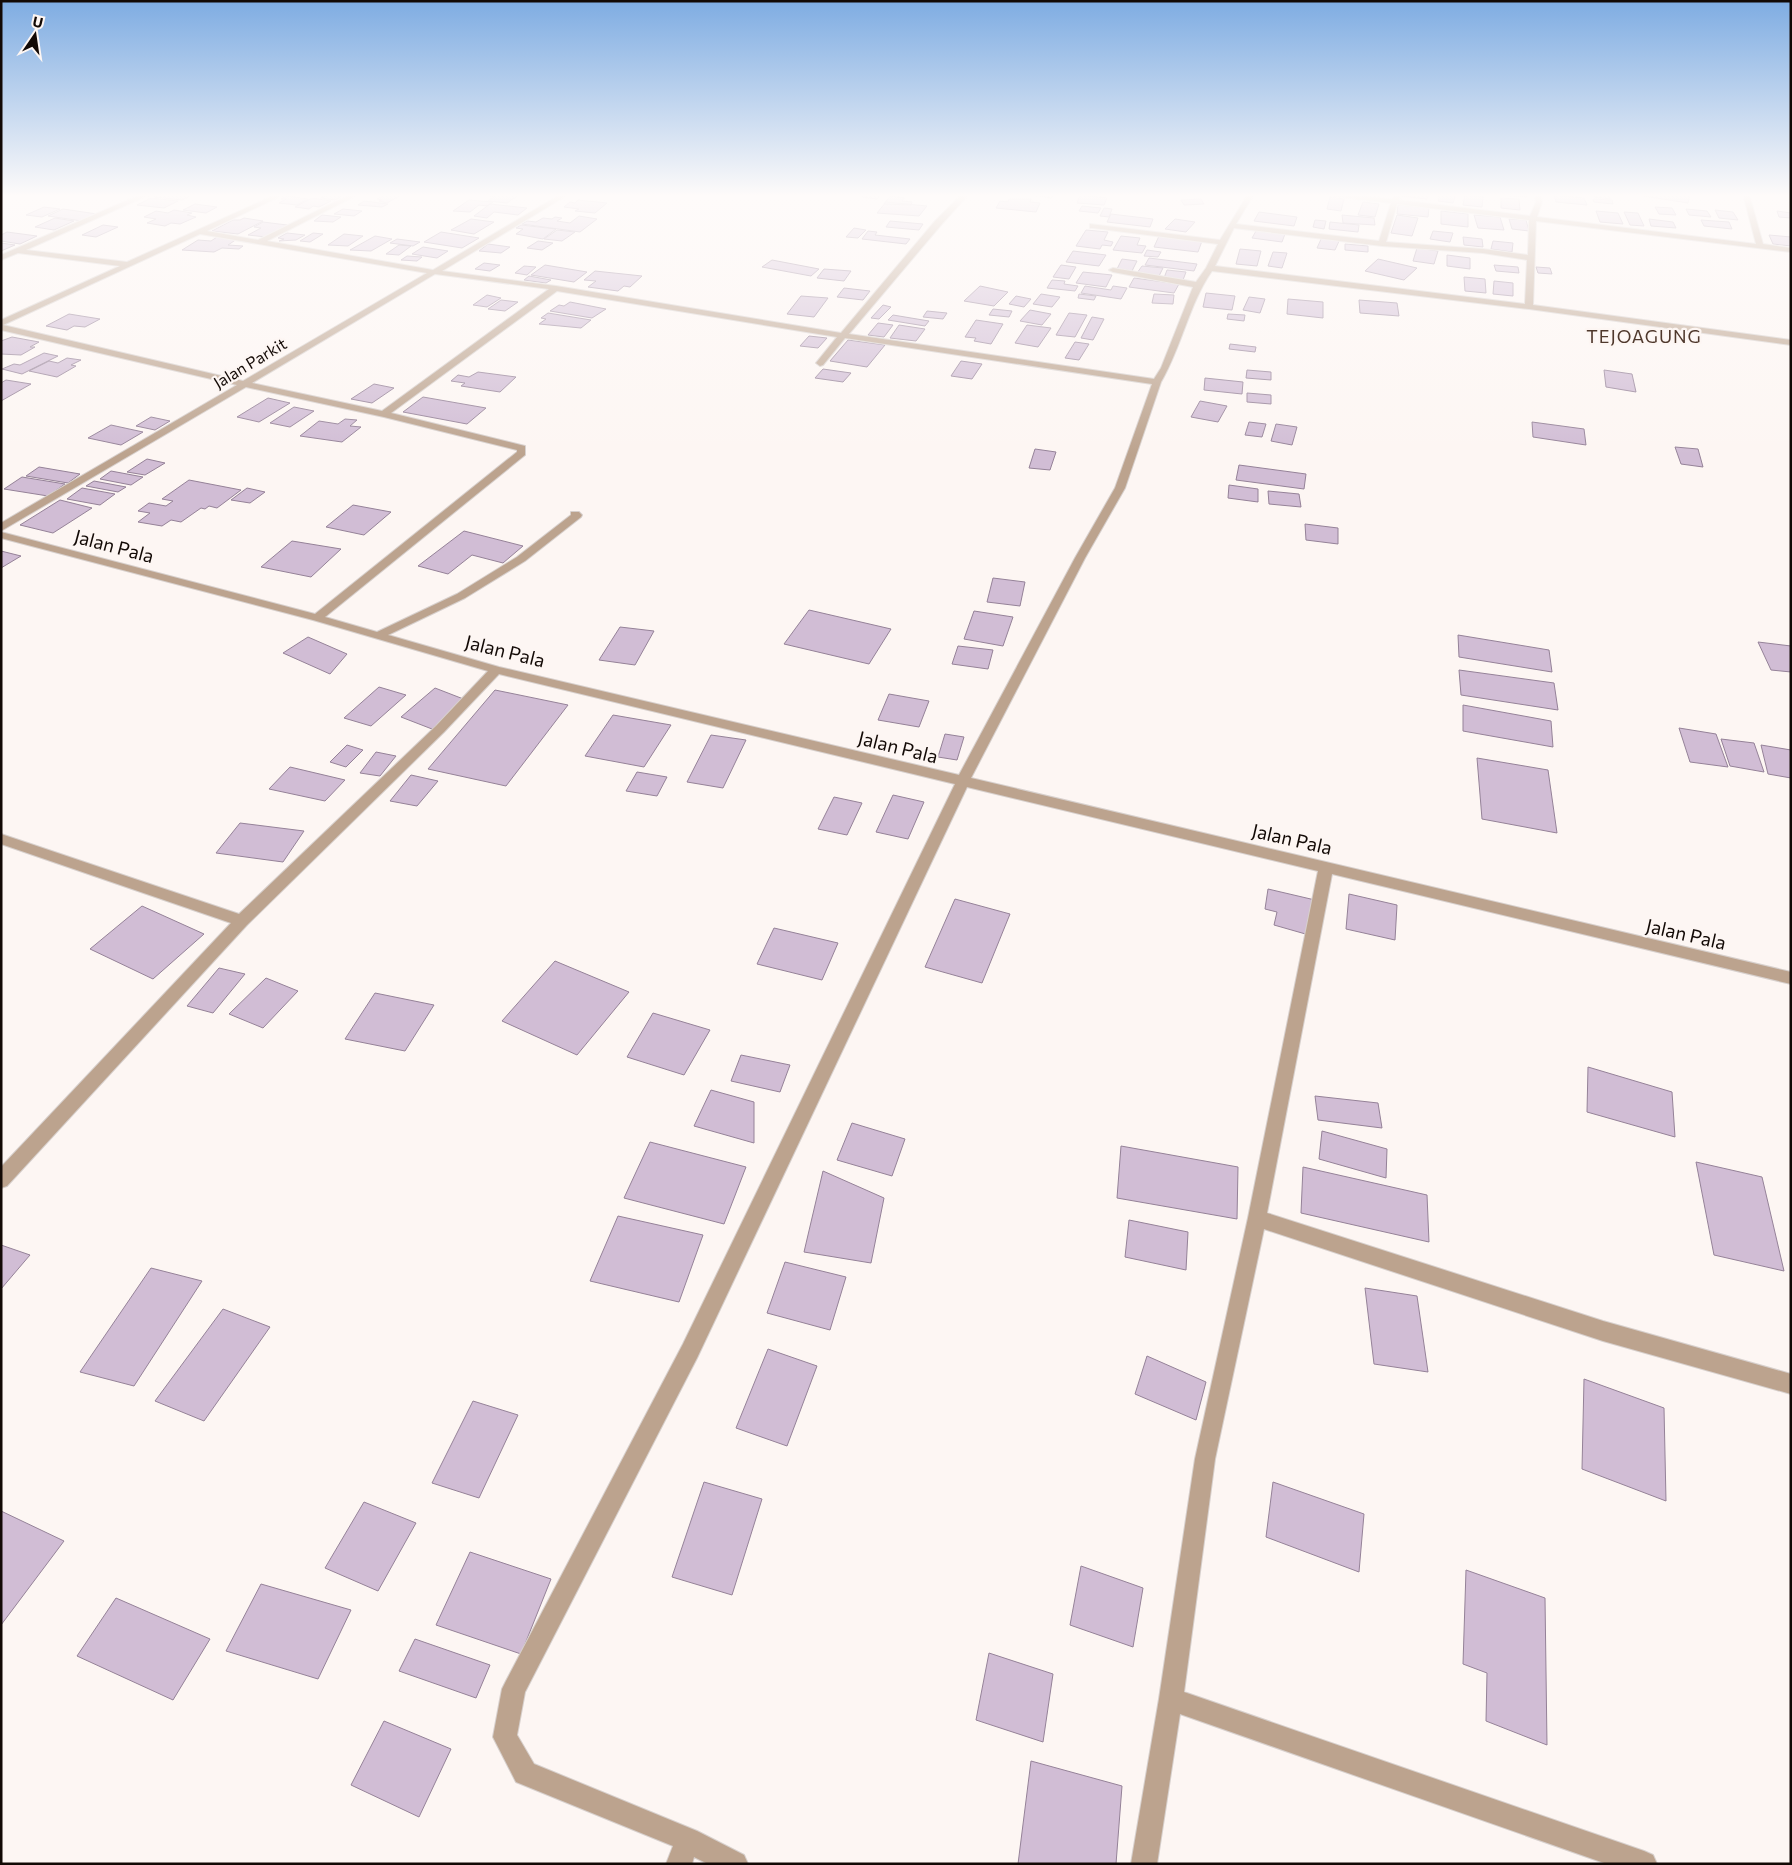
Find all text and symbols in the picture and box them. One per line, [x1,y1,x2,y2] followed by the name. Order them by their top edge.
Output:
[10,10,60,60] north arrow
[31,12,45,31] text: U
[1586,325,1702,347] district label: TEJOAGUNG
[210,333,290,392] street label: Jalan Parkit
[72,524,156,567] street label: Jalan Pala
[463,630,547,672] street label: Jalan Pala
[856,726,940,768] street label: Jalan Pala
[1250,818,1334,859] street label: Jalan Pala
[1644,913,1728,954] street label: Jalan Pala

